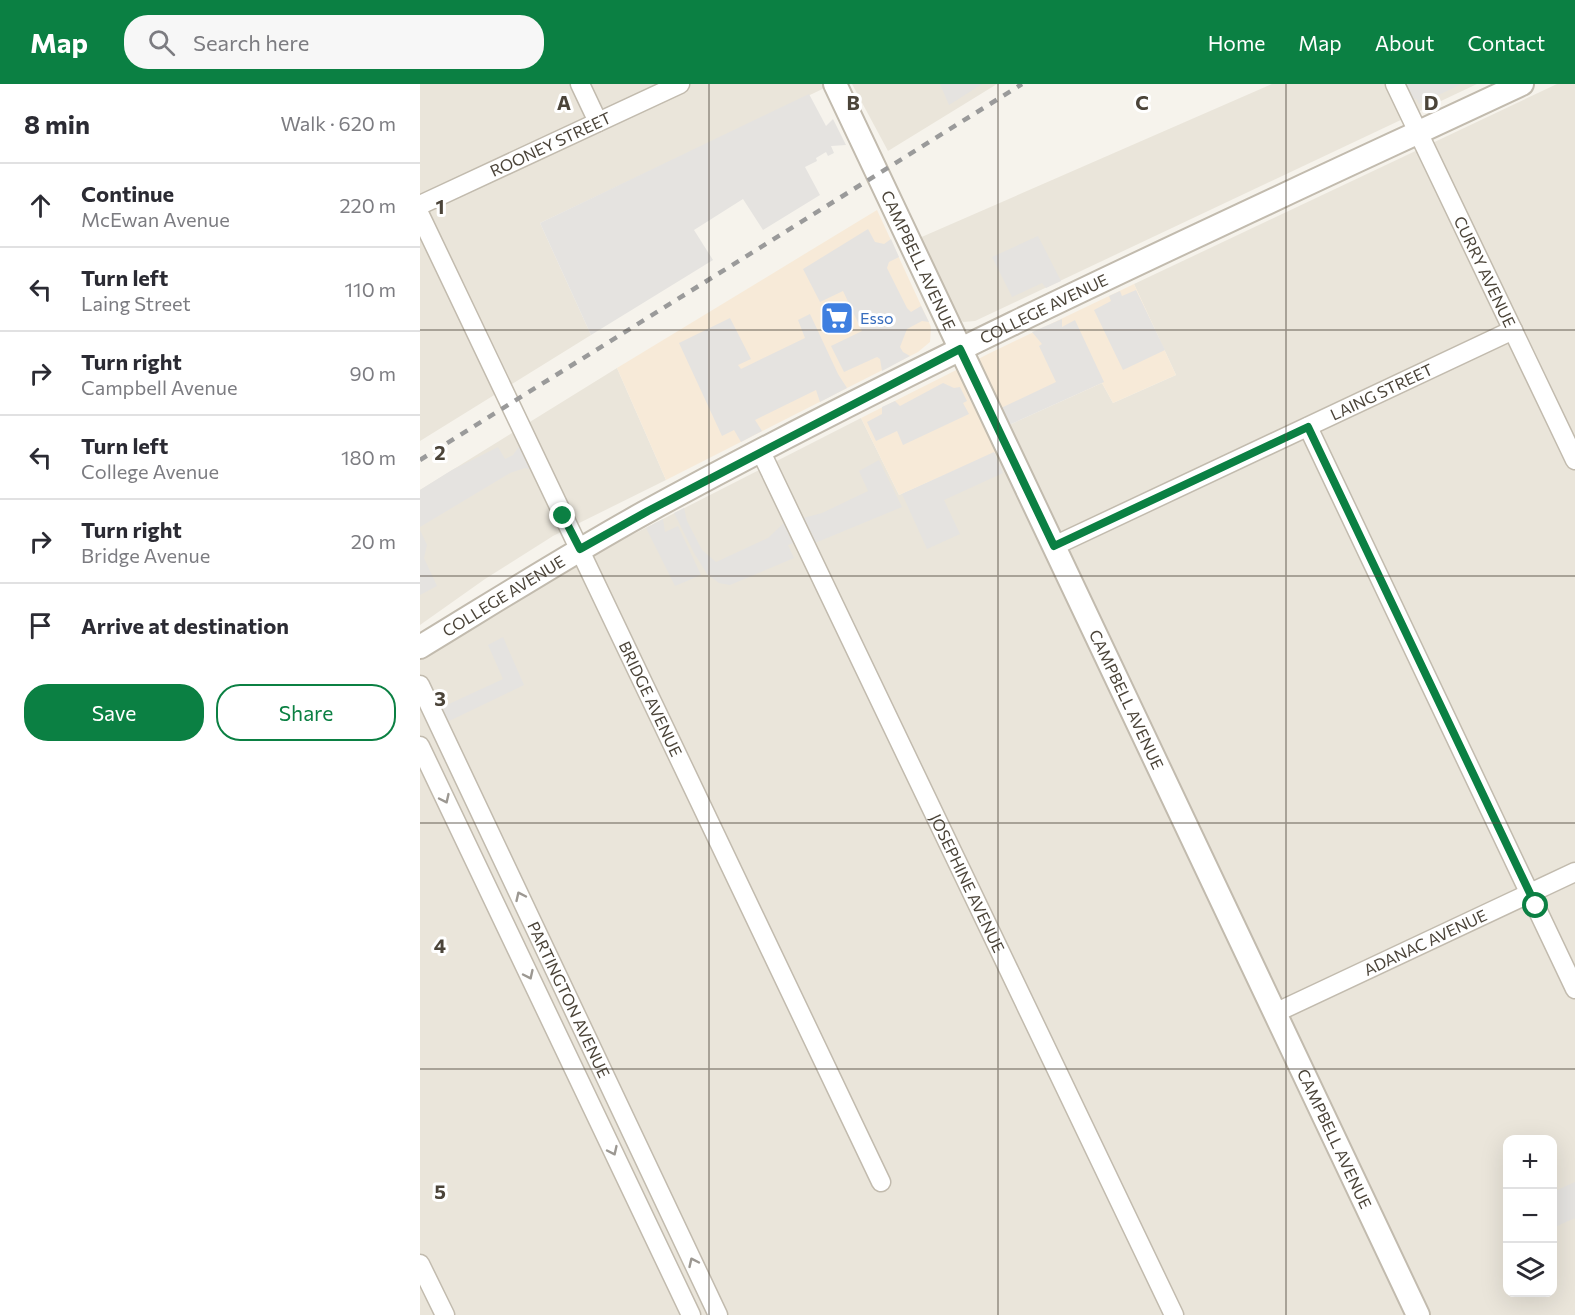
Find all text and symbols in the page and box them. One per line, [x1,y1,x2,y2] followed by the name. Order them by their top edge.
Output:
[124,15,544,69] search box
[30,25,88,59] text: Map
[145,26,178,59] icon: search
[193,29,309,56] text: Search here
[1208,30,1265,55] text: Home
[1298,30,1342,55] text: Map
[1375,30,1434,55] text: About
[1467,30,1545,55] text: Contact
[557,90,571,114] text: A
[846,90,860,114] text: B
[1135,90,1149,114] text: C
[1424,90,1438,114] text: D
[487,107,614,180] street label: ROONEY STREET
[24,108,90,139] text: 8 min
[280,111,396,135] text: Walk · 620 m
[81,180,174,207] text: Continue
[878,187,960,333] street label: CAMPBELL AVENUE
[24,189,57,222] icon: ahead
[340,193,396,217] text: 220 m
[435,194,445,218] text: 1
[81,207,230,231] text: McEwan Avenue
[1451,213,1520,330] street label: CURRY AVENUE
[81,264,168,291] text: Turn left
[976,269,1111,347] street label: COLLEGE AVENUE
[24,273,57,306] icon: left
[345,277,396,301] text: 110 m
[81,291,191,315] text: Laing Street
[819,300,855,336] supermarket icon: Esso
[860,308,894,327] place label: Esso
[81,348,182,375] text: Turn right
[24,357,57,390] icon: right
[1327,359,1436,424] street label: LAING STREET
[350,361,396,385] text: 90 m
[81,375,237,399] text: Campbell Avenue
[81,432,168,459] text: Turn left
[434,440,446,464] text: 2
[24,441,57,474] icon: left
[341,445,396,469] text: 180 m
[81,459,219,483] text: College Avenue
[549,502,575,528] route end
[81,516,182,543] text: Turn right
[24,525,57,558] icon: right
[351,529,396,553] text: 20 m
[81,543,210,567] text: Bridge Avenue
[439,551,568,640] street label: COLLEGE AVENUE
[24,609,57,642] icon: arrive
[81,612,289,639] text: Arrive at destination
[1086,626,1168,772] street label: CAMPBELL AVENUE
[616,638,687,759] street label: BRIDGE AVENUE
[24,684,204,741] button: Save
[216,684,396,741] button: Share
[434,686,446,710] text: 3
[438,793,450,804] one-way arrow
[927,811,1009,955] street label: JOSEPHINE AVENUE
[515,891,527,902] one-way arrow
[1522,892,1548,918] route start
[1360,905,1490,979] street label: ADANAC AVENUE
[524,918,614,1081] street label: PARTINGTON AVENUE
[434,933,446,957] text: 4
[522,969,534,980] one-way arrow
[1294,1066,1376,1211] street label: CAMPBELL AVENUE
[1503,1135,1557,1297] map controls
[1503,1135,1557,1189] button: +
[605,1145,617,1156] one-way arrow
[434,1179,446,1203] text: 5
[1503,1189,1557,1243] button: −
[1503,1243,1557,1297] button: layers
[688,1258,700,1269] one-way arrow

